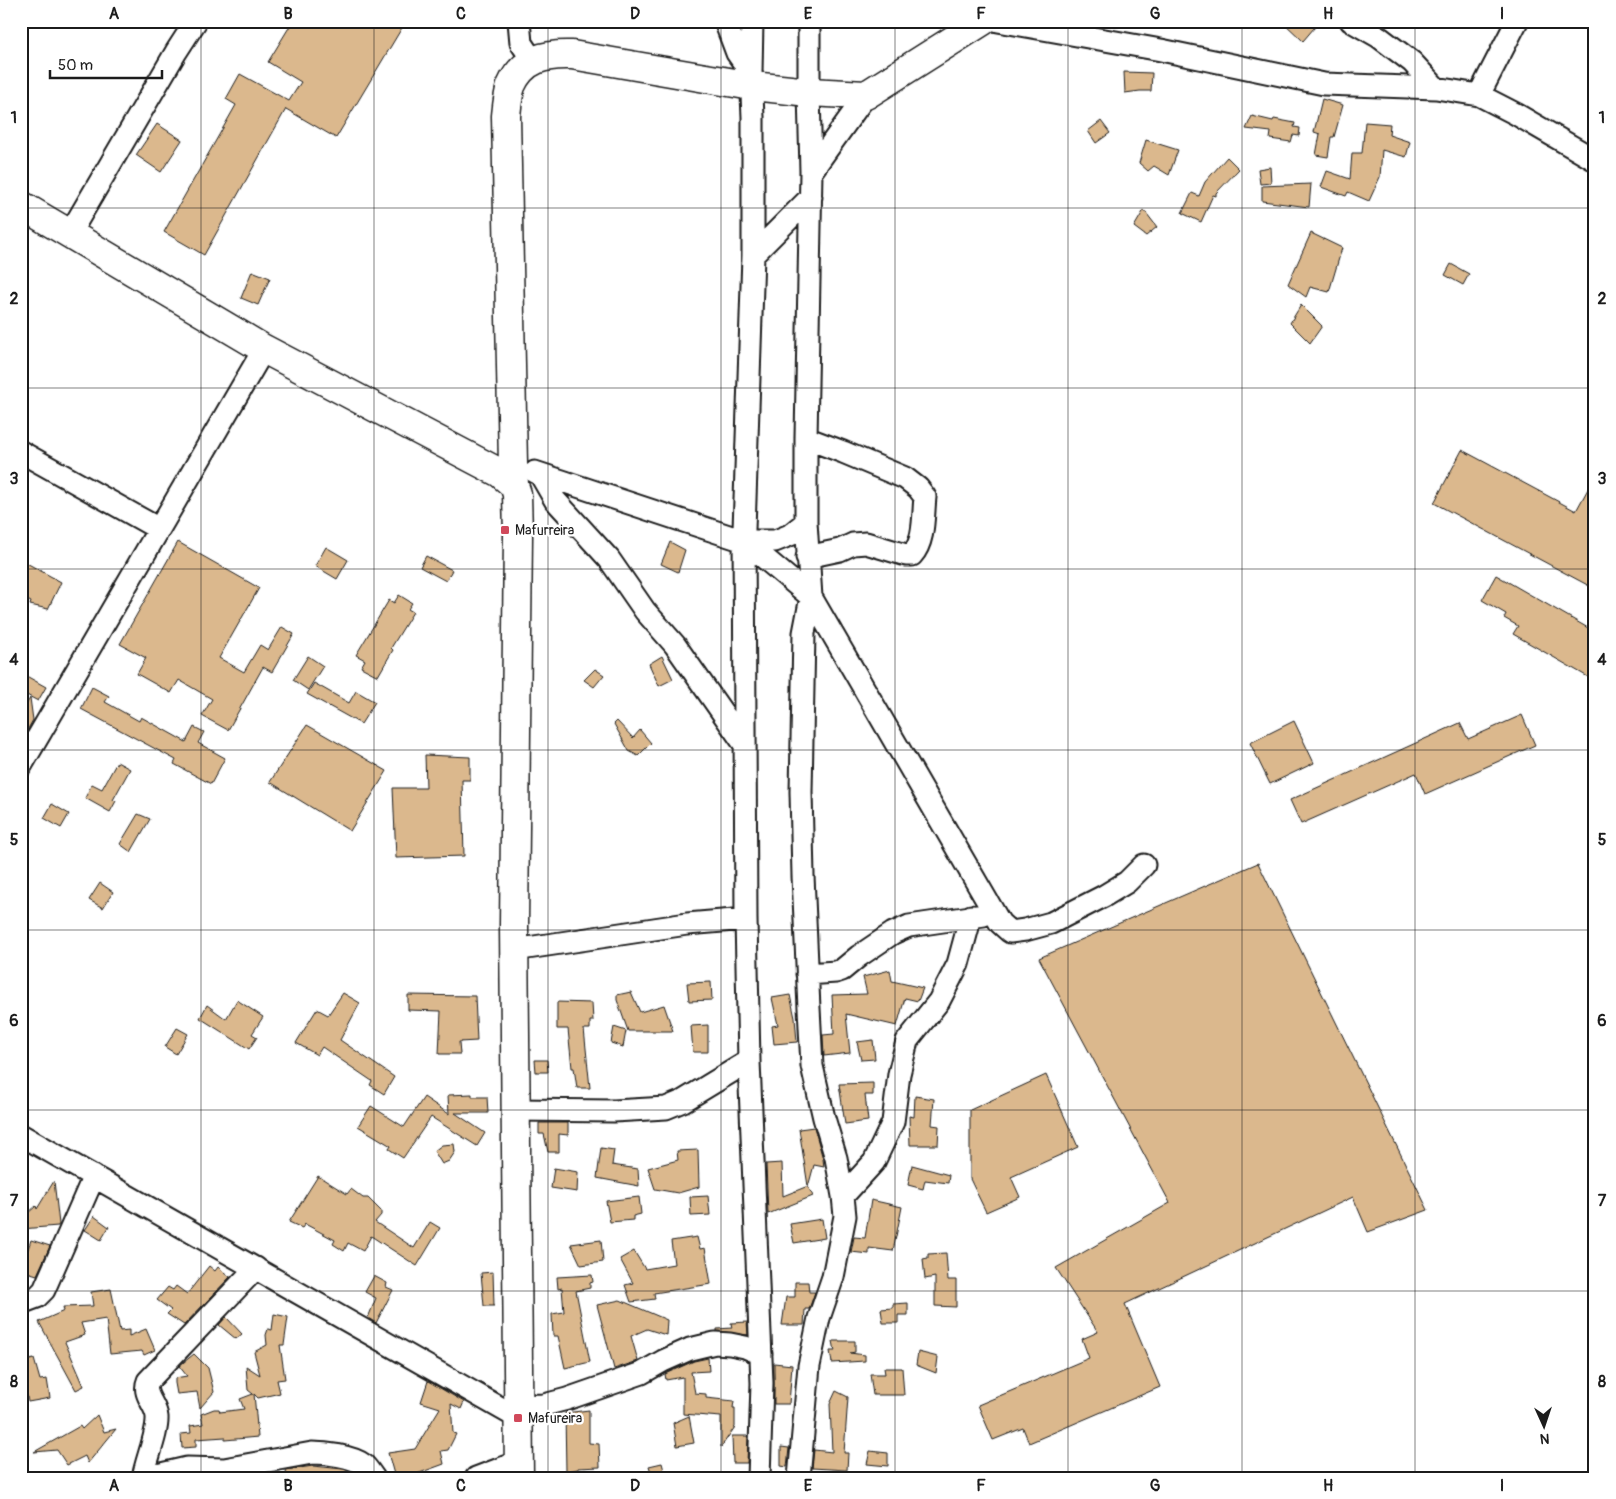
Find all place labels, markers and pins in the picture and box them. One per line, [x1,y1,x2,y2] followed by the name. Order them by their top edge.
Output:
[515,522,574,539] place label: Mafurreira
[499,524,511,536] marker: Mafurreira
[528,1410,582,1427] place label: Mafureira
[512,1412,524,1424] marker: Mafureira

